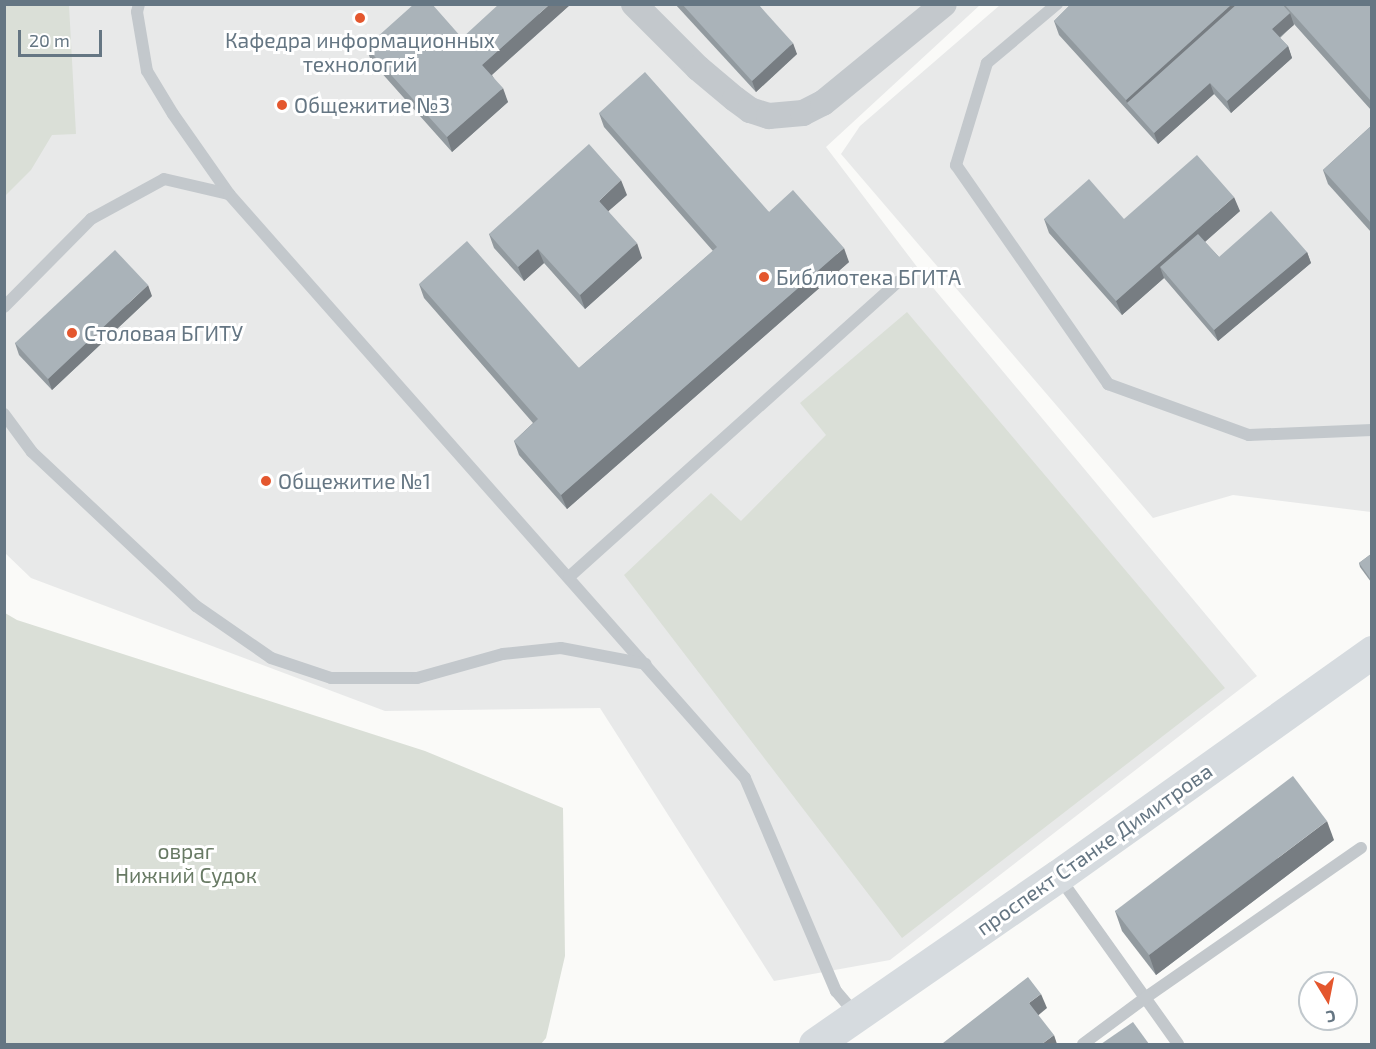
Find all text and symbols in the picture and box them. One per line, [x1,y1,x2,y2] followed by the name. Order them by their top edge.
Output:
[353,11,367,25] marker: Кафедра информационных технологий
[21,18,105,56] scale bar
[225,27,495,77] place label: Кафедра информационных технологий
[29,29,70,51] text: 20 m
[294,92,450,118] place label: Общежитие №3
[275,98,289,112] marker: Общежитие №3
[776,264,961,290] place label: Библиотека БГИТА
[757,270,771,284] marker: Библиотека БГИТА
[84,320,243,346] place label: Столовая БГИТУ
[65,326,79,340] marker: Столовая БГИТУ
[278,468,431,494] place label: Общежитие №1
[259,474,273,488] marker: Общежитие №1
[971,758,1217,940] street label: проспект Станке Димитрова
[115,838,257,888] park label: овраг Нижний Судок
[1298,971,1358,1031] north arrow
[1325,1007,1337,1027] text: С

